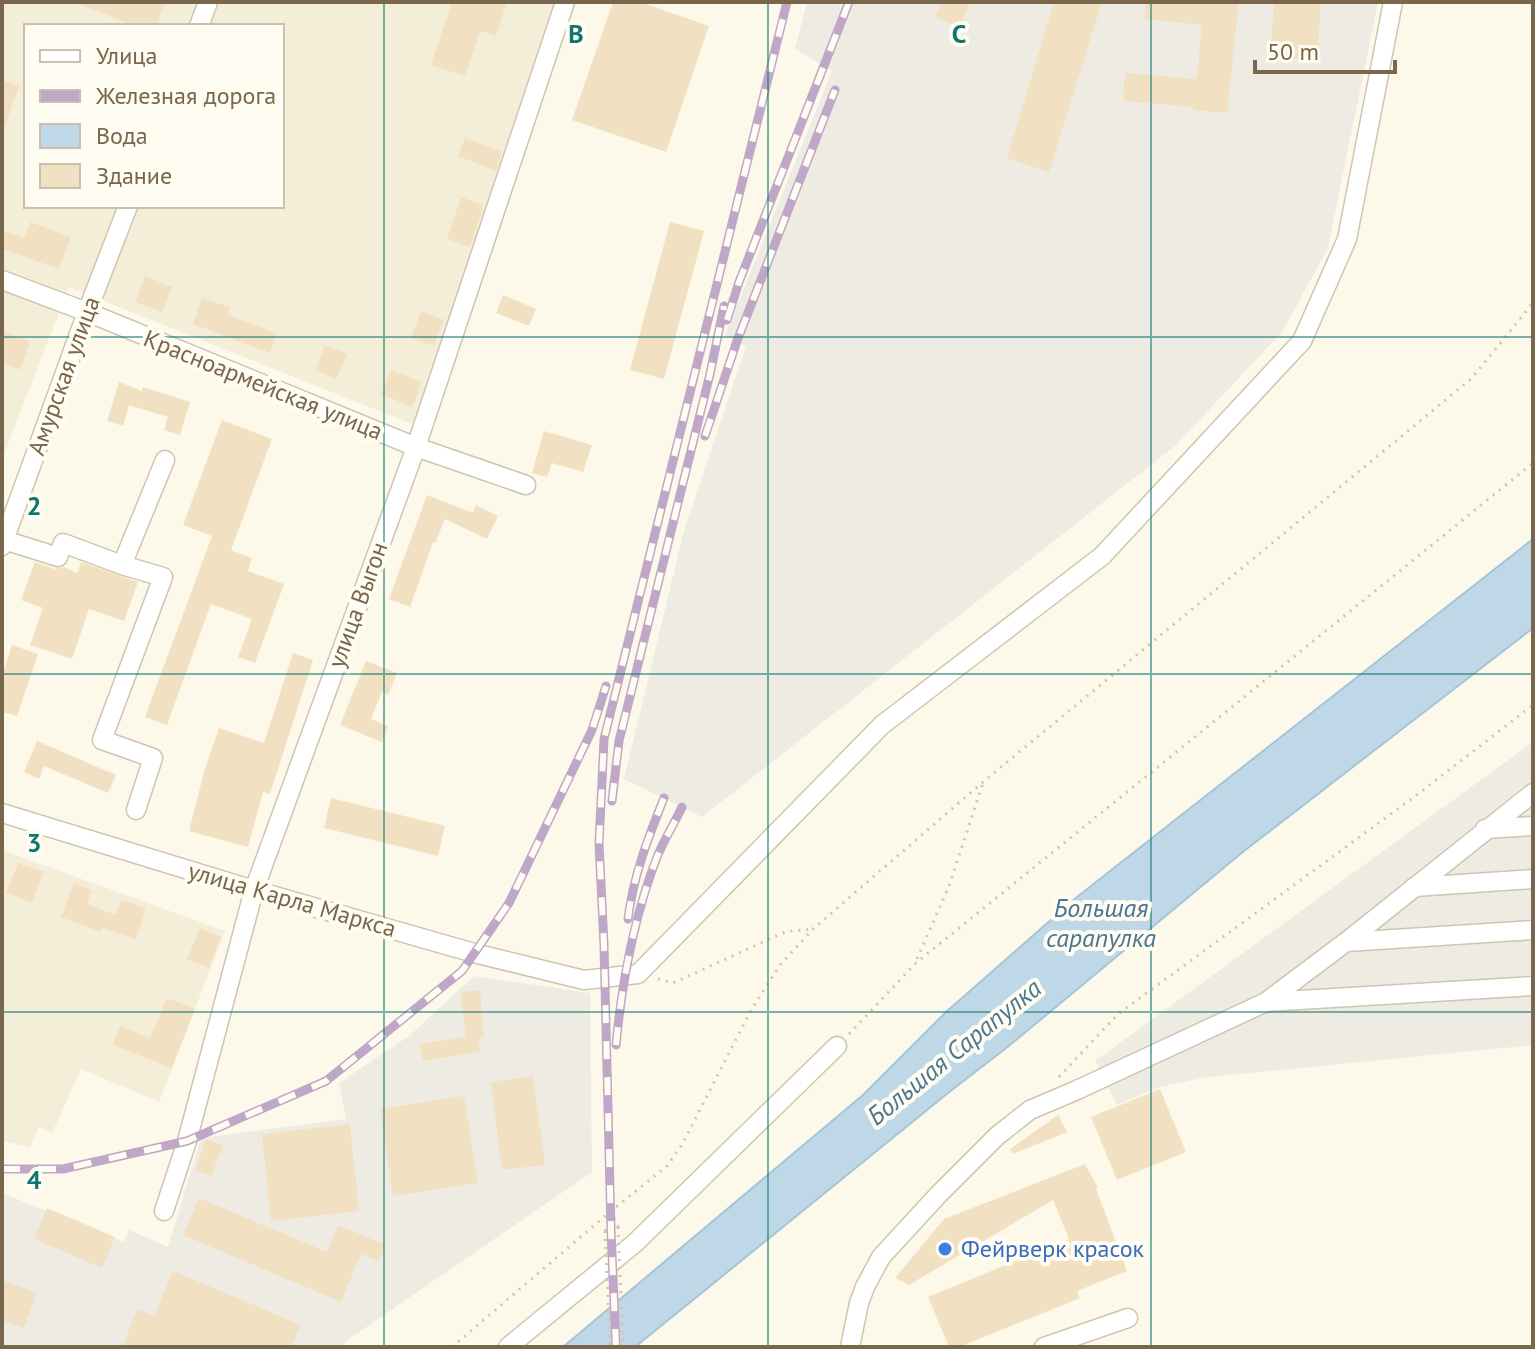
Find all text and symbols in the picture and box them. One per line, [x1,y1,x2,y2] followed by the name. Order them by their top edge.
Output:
[568,17,584,50] text: B
[952,17,966,50] text: C
[24,24,284,208] legend
[1255,24,1395,74] scale bar
[1267,36,1319,67] text: 50 m
[96,40,157,71] text: Улица
[95,80,276,111] text: Железная дорога
[96,120,148,151] text: Вода
[96,160,172,191] text: Здание
[20,292,107,459] street label: Амурская улица
[139,322,387,447] street label: Красноармейская улица
[27,489,41,522] text: 2
[320,538,395,672] street label: улица Выгон
[27,826,41,859] text: 3
[184,855,400,944] street label: улица Карла Маркса
[1046,891,1156,954] water label: Большая сарапулка
[860,971,1048,1132] water label: Большая Сарапулка
[27,1163,42,1196] text: 4
[961,1233,1145,1264] place label: Фейрверк красок
[936,1240,954,1258] marker: Фейрверк красок

